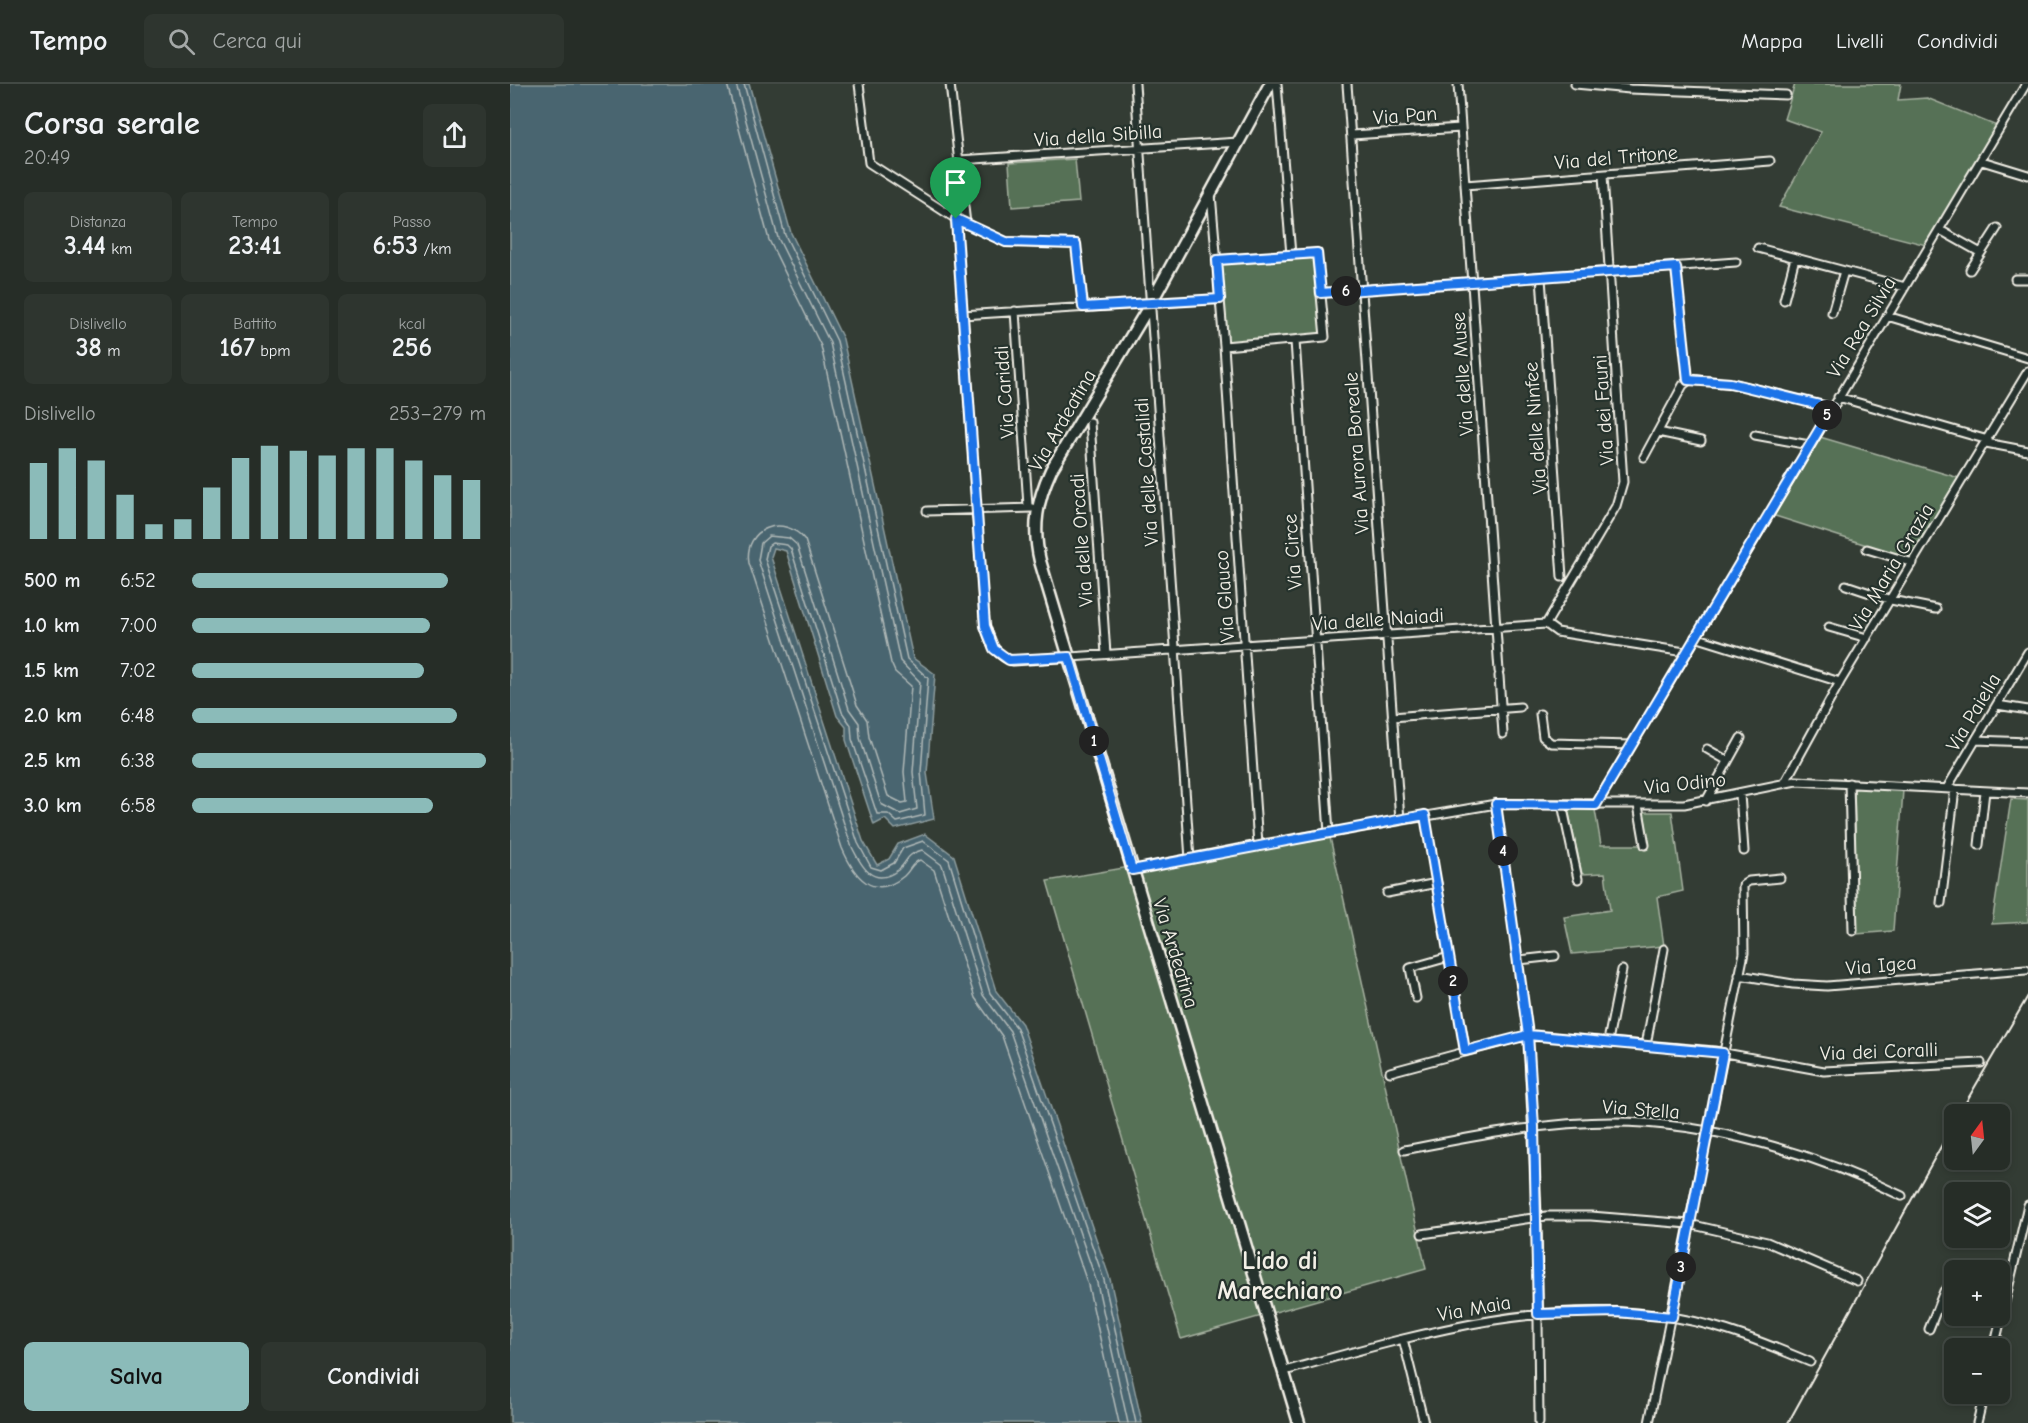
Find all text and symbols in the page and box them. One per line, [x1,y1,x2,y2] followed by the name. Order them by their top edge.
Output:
[144,14,564,68] search box
[30,25,108,57] text: Tempo
[165,25,198,58] icon: search
[213,28,302,54] text: Cerca qui
[1741,29,1803,53] text: Mappa
[1836,29,1884,53] text: Livelli
[1917,29,1998,53] text: Condividi
[1372,102,1438,129] street label: Via Pan
[24,104,200,142] text: Corsa serale
[423,104,486,167] button: share
[1033,120,1163,151] street label: Via della Sibilla
[1553,141,1679,174] street label: Via del Tritone
[24,146,71,169] text: 20:49
[930,157,981,219] pin
[939,166,972,199] icon: arrive
[70,213,126,231] text: Distanza
[232,213,278,231] text: Tempo
[393,213,431,231] text: Passo
[64,231,106,261] text: 3.44
[228,231,282,261] text: 23:41
[373,231,418,261] text: 6:53
[106,240,132,258] text: km
[418,240,451,258] text: /km
[1822,272,1901,382] street label: Via Rea Silvia
[1331,276,1361,306] pin: 6
[1342,282,1350,300] text: 6
[1447,312,1478,436] street label: Via delle Muse
[69,315,127,333] text: Dislivello
[233,315,277,333] text: Battito
[399,315,425,333] text: kcal
[76,333,102,363] text: 38
[219,333,255,363] text: 167
[392,333,432,363] text: 256
[102,342,120,360] text: m
[255,342,291,360] text: bpm
[990,345,1019,439] street label: Via Cariddi
[1588,354,1619,466] street label: Via dei Fauni
[1519,361,1552,495] street label: Via delle Ninfee
[1024,365,1101,475] street label: Via Ardeatina
[1339,371,1374,535] street label: Via Aurora Boreale
[1130,397,1163,547] street label: Via delle Castalidi
[1812,400,1842,430] pin: 5
[24,402,96,425] text: Dislivello
[389,402,486,425] text: 253–279 m
[1823,406,1831,424] text: 5
[1065,473,1098,607] street label: Via delle Orcadi
[1844,499,1939,635] street label: Via Maria Grazia
[1278,513,1307,591] street label: Via Circe
[1210,549,1239,643] street label: Via Glauco
[24,569,81,592] text: 500 m
[120,569,156,592] text: 6:52
[1311,603,1445,636] street label: Via delle Naiadi
[24,614,80,637] text: 1.0 km
[120,614,157,637] text: 7:00
[24,659,79,682] text: 1.5 km
[120,659,156,682] text: 7:02
[1941,669,2006,755] street label: Via Paiella
[24,704,82,727] text: 2.0 km
[120,704,154,727] text: 6:48
[1079,726,1109,756] pin: 1
[1091,732,1097,750] text: 1
[24,749,81,772] text: 2.5 km
[120,749,155,772] text: 6:38
[1643,768,1727,799] street label: Via Odino
[24,794,82,817] text: 3.0 km
[120,794,156,817] text: 6:58
[1488,836,1518,866] pin: 4
[1499,842,1507,860] text: 4
[1148,895,1203,1011] street label: Via Ardeatina
[1845,951,1917,980] street label: Via Igea
[1438,966,1468,996] pin: 2
[1449,972,1457,990] text: 2
[1820,1038,1938,1065] street label: Via dei Coralli
[1601,1095,1680,1124] street label: Via Stella
[1944,1104,2010,1170] north arrow
[1944,1104,2010,1404] map controls
[1944,1182,2010,1248] button: layers
[1217,1246,1343,1306] district label: Lido di Marechiaro
[1666,1252,1696,1282] pin: 3
[1677,1258,1685,1276] text: 3
[1944,1260,2010,1326] button: +
[1436,1291,1513,1326] street label: Via Maia
[1944,1338,2010,1404] button: −
[24,1342,249,1411] button: Salva
[261,1342,486,1411] button: Condividi

